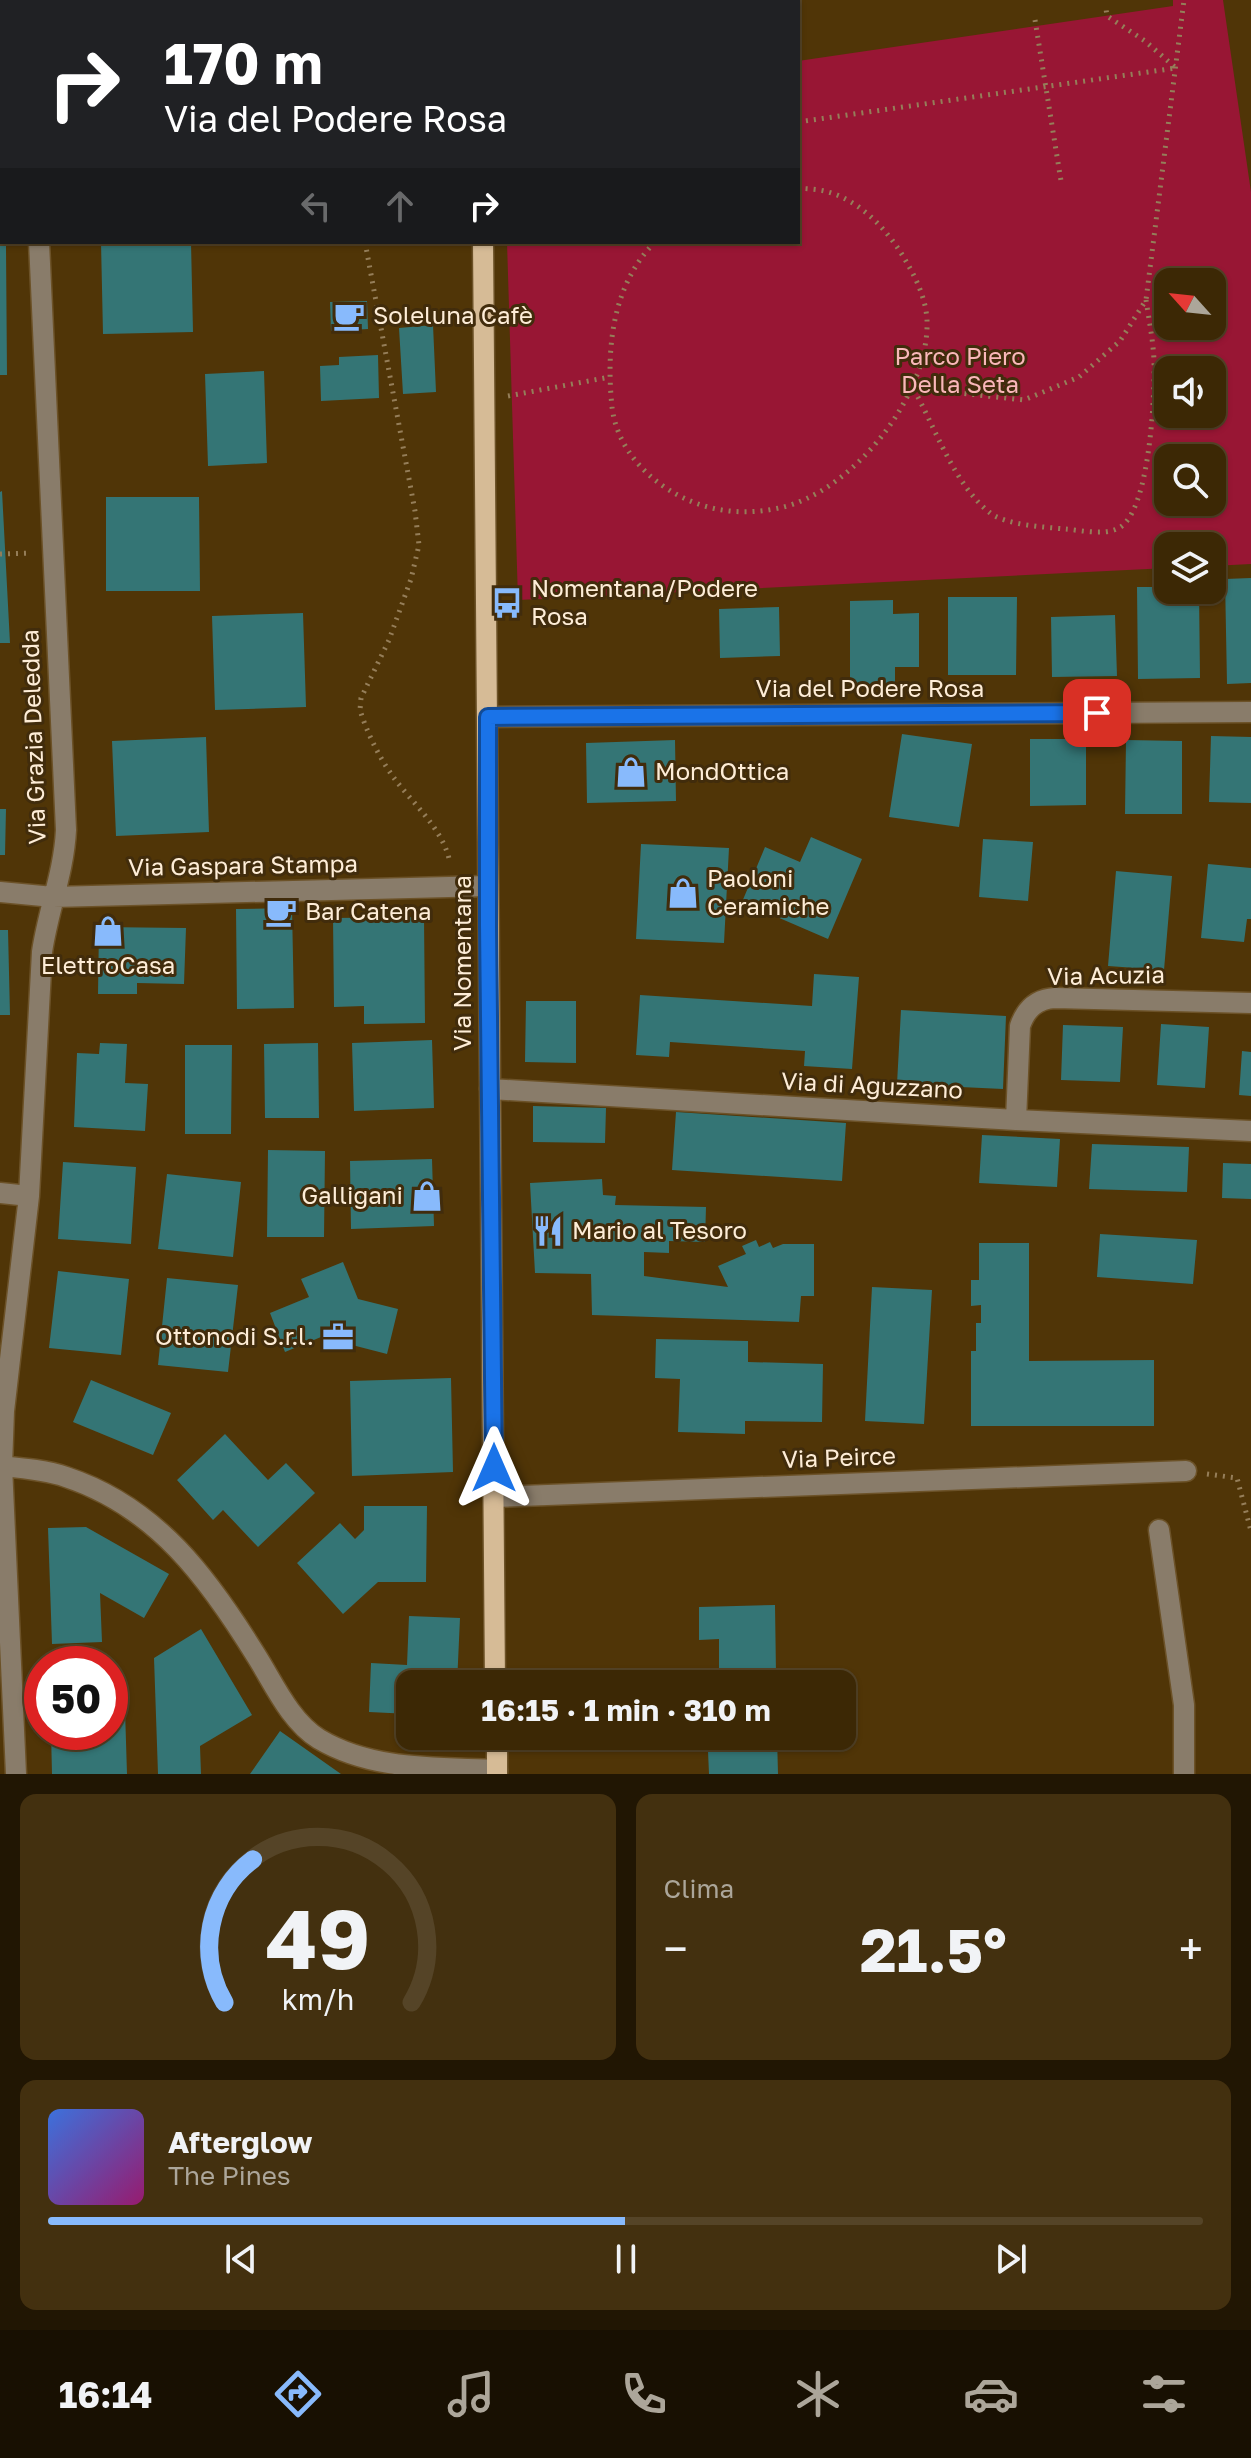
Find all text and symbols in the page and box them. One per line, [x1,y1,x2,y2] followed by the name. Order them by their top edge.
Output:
[164,29,323,96] text: 170 m
[32,32,136,136] icon: right
[164,97,507,140] text: Via del Podere Rosa
[294,184,338,228] icon: left
[378,184,422,228] icon: ahead
[462,184,506,228] icon: right
[1154,268,1226,340] north arrow
[1154,268,1226,604] map controls
[332,299,366,333] cafe icon: Soleluna Cafè
[373,300,533,329] place label: Soleluna Cafè
[894,341,1026,398] park label: Parco Piero Della Seta
[1154,356,1226,428] button: sound
[1154,444,1226,516] button: search
[1154,532,1226,604] button: layers
[531,573,758,630] place label: Nomentana/Podere Rosa
[490,586,524,620] bus stop icon: Nomentana/Podere Rosa
[14,629,51,845] street label: Via Grazia Deledda
[756,673,984,702] street label: Via del Podere Rosa
[1063,679,1131,747] pin
[1075,691,1119,735] icon: arrive
[614,755,648,789] shop icon: MondOttica
[655,756,789,785] place label: MondOttica
[128,848,358,881] street label: Via Gaspara Stampa
[707,863,829,920] place label: Paoloni Ceramiche
[447,875,476,1051] street label: Via Nomentana
[666,876,700,910] shop icon: Paoloni Ceramiche
[264,895,298,929] cafe icon: Bar Catena
[305,896,431,925] place label: Bar Catena
[91,914,125,948] shop icon: ElettroCasa
[41,950,175,979] place label: ElettroCasa
[1047,959,1165,990] street label: Via Acuzia
[781,1065,964,1104] street label: Via di Aguzzano
[410,1179,444,1213] shop icon: Galligani
[301,1180,403,1209] place label: Galligani
[531,1214,565,1248] restaurant icon: Mario al Tesoro
[572,1215,747,1244] place label: Mario al Tesoro
[321,1320,355,1354] office icon: Ottonodi S.r.l.
[155,1321,314,1350] place label: Ottonodi S.r.l.
[452,1426,536,1510] position arrow
[781,1440,896,1473] street label: Via Peirce
[24,1646,128,1750] speed limit sign: 50
[481,1692,771,1728] text: 16:15 · 1 min · 310 m
[664,1873,734,1904] text: Clima
[265,1887,370,1987] text: 49
[860,1913,1007,1985] text: 21.5°
[664,1922,688,1975] text: −
[1179,1922,1203,1975] text: +
[281,1982,354,2016] text: km/h
[168,2124,312,2160] text: Afterglow
[168,2160,291,2191] text: The Pines
[219,2237,263,2281] icon: previous
[604,2237,648,2281] icon: pause
[989,2237,1033,2281] icon: next
[270,2366,326,2422] icon: directions
[443,2366,499,2422] icon: music
[616,2366,672,2422] icon: phone
[790,2366,846,2422] icon: climate
[963,2366,1019,2422] icon: car
[1136,2366,1192,2422] icon: filters
[59,2373,153,2416] text: 16:14

